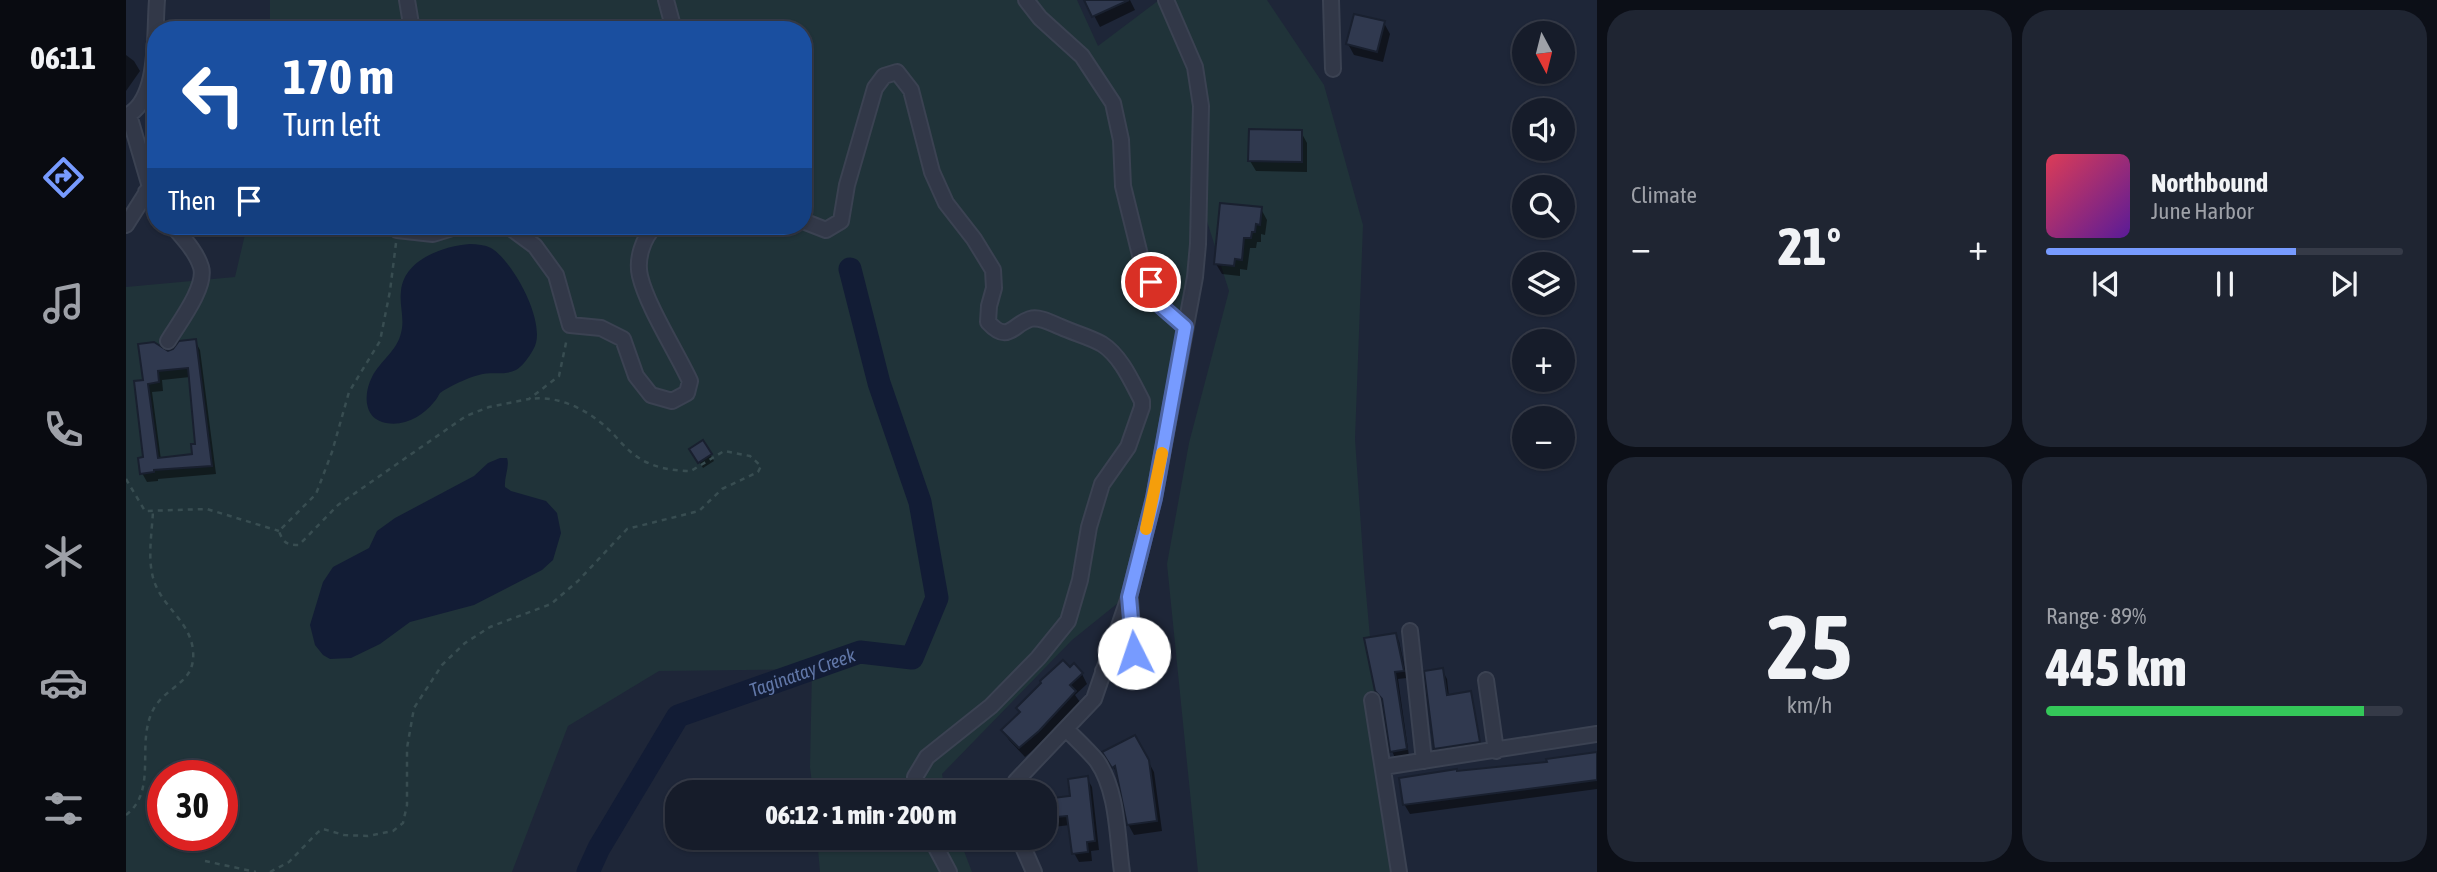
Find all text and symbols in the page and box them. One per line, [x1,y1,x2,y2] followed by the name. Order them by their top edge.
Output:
[1512,21,1575,84] north arrow
[1512,21,1575,469] map controls
[30,39,96,76] text: 06:11
[283,48,394,104] text: 170 m
[168,49,259,140] icon: left
[1512,98,1575,161] button: sound
[283,106,381,143] text: Turn left
[39,153,88,202] icon: directions
[2151,168,2268,198] text: Northbound
[1512,175,1575,238] button: search
[230,182,268,220] icon: arrive
[1631,182,1697,208] text: Climate
[168,186,216,216] text: Then
[2151,198,2254,224] text: June Harbor
[1778,216,1841,276] text: 21°
[1631,225,1651,268] text: −
[1968,225,1988,268] text: +
[1121,252,1181,312] pin
[1512,252,1575,315] button: layers
[1132,263,1170,301] icon: arrive
[2087,265,2125,303] icon: previous
[2206,265,2244,303] icon: pause
[2325,265,2363,303] icon: next
[39,279,88,328] icon: music
[1512,329,1575,392] button: +
[39,405,88,454] icon: phone
[1512,406,1575,469] button: −
[39,532,88,581] icon: climate
[1767,594,1852,698] text: 25
[2046,603,2146,629] text: Range · 89%
[1097,616,1171,690] position arrow
[2046,637,2187,697] text: 445 km
[746,643,859,701] water label: Taginatay Creek
[39,658,88,707] icon: car
[1787,692,1832,718] text: km/h
[147,760,238,851] speed limit sign: 30
[39,784,88,833] icon: filters
[766,800,956,830] text: 06:12 · 1 min · 200 m

